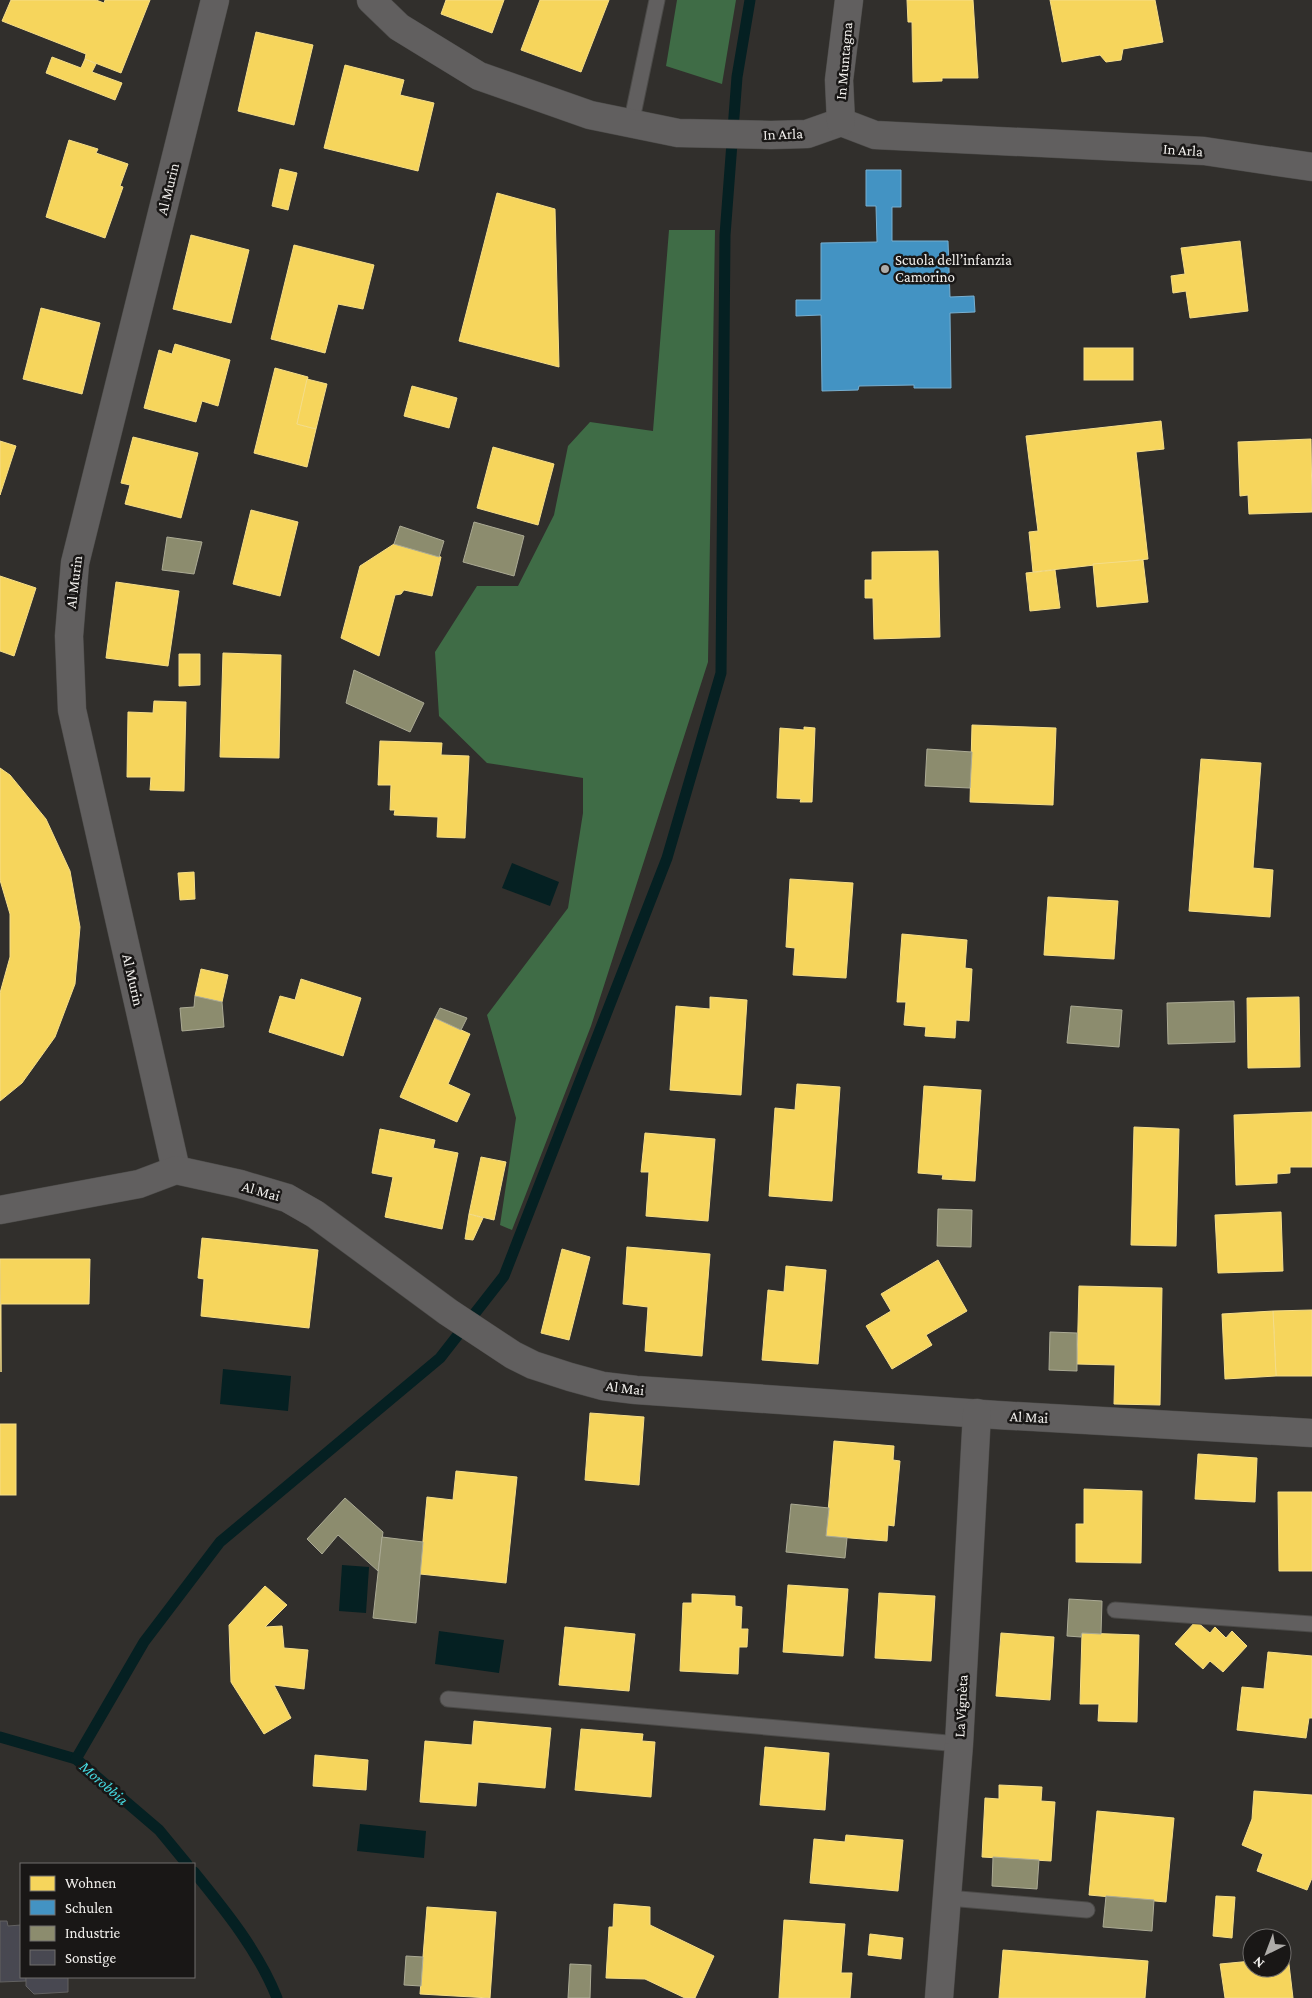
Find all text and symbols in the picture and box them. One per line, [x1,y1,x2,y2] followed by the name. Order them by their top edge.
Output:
[833,21,856,101] street label: In Muntagna
[763,125,803,143] street label: In Arla
[1162,141,1204,159] street label: In Arla
[154,161,182,217] street label: Al Murin
[895,252,1012,285] place label: Scuola dell’infanzia Camorino
[879,263,891,275] marker: Scuola dell’infanzia Camorino
[63,555,85,609] street label: Al Murin
[119,952,147,1008] street label: Al Murin
[240,1178,282,1204] street label: Al Mai
[605,1378,645,1398] street label: Al Mai
[1009,1408,1049,1426] street label: Al Mai
[951,1674,972,1738] street label: La Vignèta
[76,1757,132,1809] water label: Morobbia
[20,1863,195,1978] legend
[65,1875,116,1891] text: Wohnen
[65,1900,113,1916] text: Schulen
[65,1925,121,1941] text: Industrie
[1242,1928,1292,1978] north arrow
[65,1950,116,1967] text: Sonstige
[1249,1953,1267,1972] text: N

